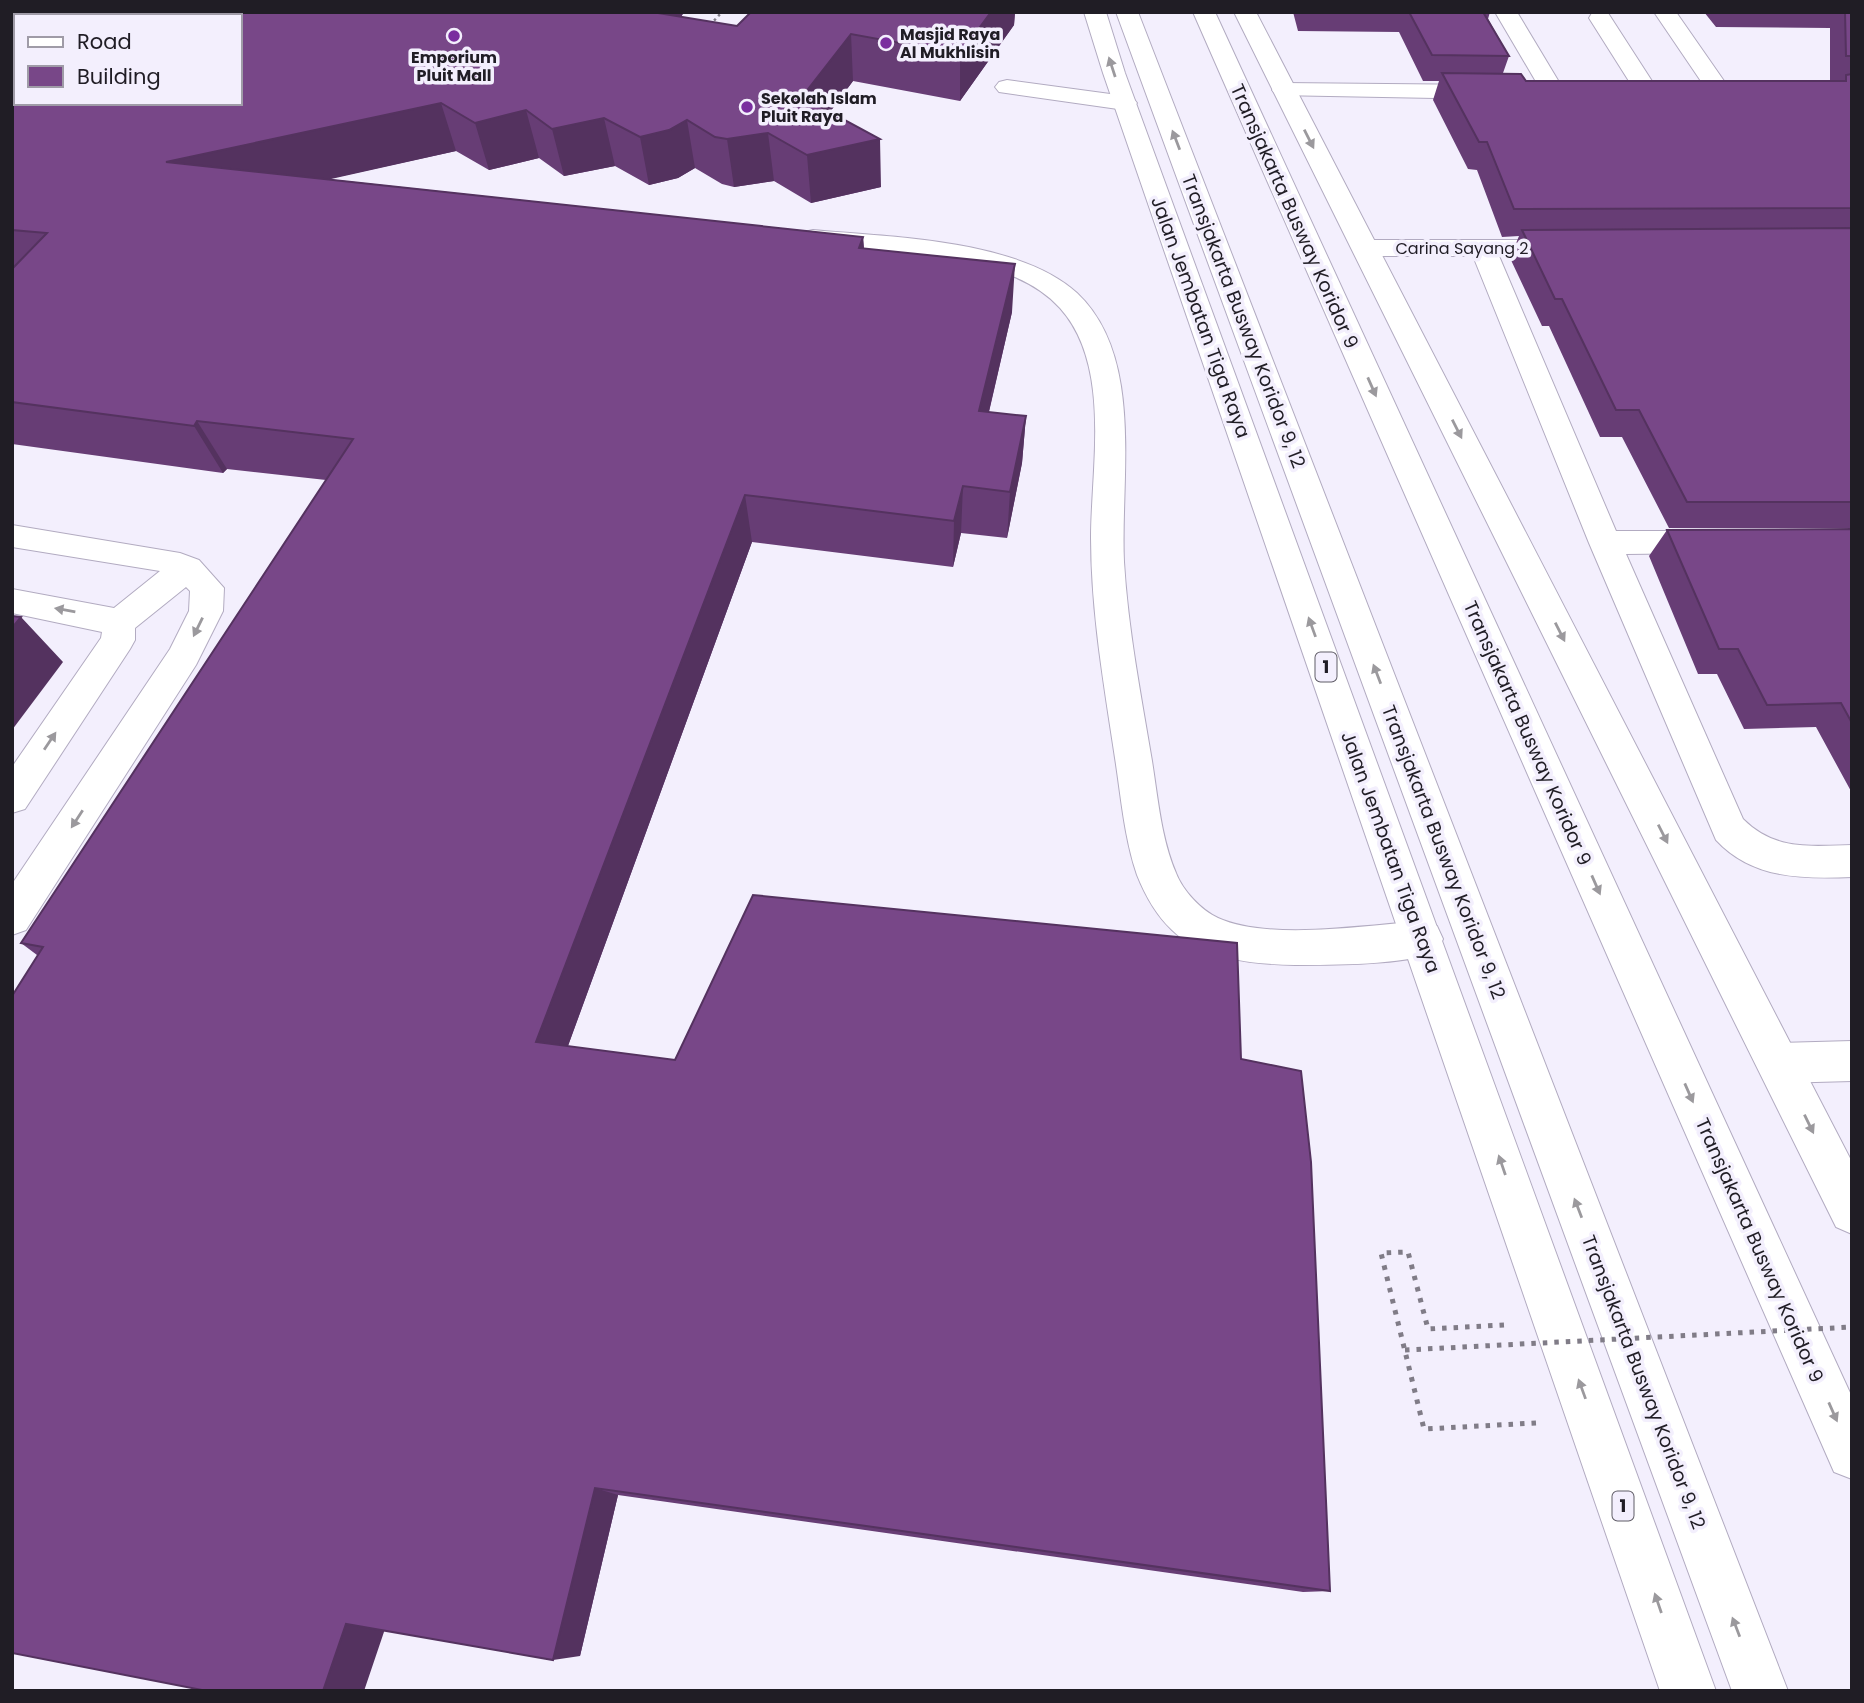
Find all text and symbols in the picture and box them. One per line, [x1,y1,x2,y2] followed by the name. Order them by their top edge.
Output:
[14,14,242,105] legend
[900,23,1000,64] place label: Masjid Raya Al Mukhlisin
[77,27,132,56] text: Road
[446,28,462,44] marker: Emporium Pluit Mall
[878,35,894,51] marker: Masjid Raya Al Mukhlisin
[411,46,497,87] place label: Emporium Pluit Mall
[1106,56,1117,77] one-way arrow
[77,62,161,91] text: Building
[1224,80,1365,353] street label: Transjakarta Busway Koridor 9
[761,87,877,128] place label: Sekolah Islam Pluit Raya
[739,99,755,115] marker: Sekolah Islam Pluit Raya
[1170,129,1181,150] one-way arrow
[1304,129,1315,149] one-way arrow
[1175,170,1312,472] street label: Transjakarta Busway Koridor 9, 12
[1144,193,1257,442] street label: Jalan Jembatan Tiga Raya
[1396,237,1528,260] street label: Carina Sayang 2
[1367,377,1378,398] one-way arrow
[1451,419,1463,439] one-way arrow
[1457,597,1598,870] street label: Transjakarta Busway Koridor 9
[54,604,76,615] one-way arrow
[193,617,204,637] one-way arrow
[1306,617,1317,638] one-way arrow
[1554,622,1566,641] one-way arrow
[1316,652,1336,682] road number: 1
[1371,663,1382,684] one-way arrow
[1375,701,1512,1003] street label: Transjakarta Busway Koridor 9, 12
[1334,728,1447,977] street label: Jalan Jembatan Tiga Raya
[44,731,57,751] one-way arrow
[70,810,84,828] one-way arrow
[1657,824,1669,844] one-way arrow
[1591,875,1602,896] one-way arrow
[1684,1083,1695,1103] one-way arrow
[1689,1114,1830,1387] street label: Transjakarta Busway Koridor 9
[1803,1114,1815,1134] one-way arrow
[1496,1154,1507,1175] one-way arrow
[1572,1197,1583,1218] one-way arrow
[1577,1232,1711,1532] street label: Transjakarta Busway Koridor 9, 12
[1576,1378,1587,1399] one-way arrow
[1827,1402,1839,1422] one-way arrow
[1612,1492,1634,1520] road number: 1
[1652,1593,1663,1614] one-way arrow
[1730,1616,1741,1637] one-way arrow

